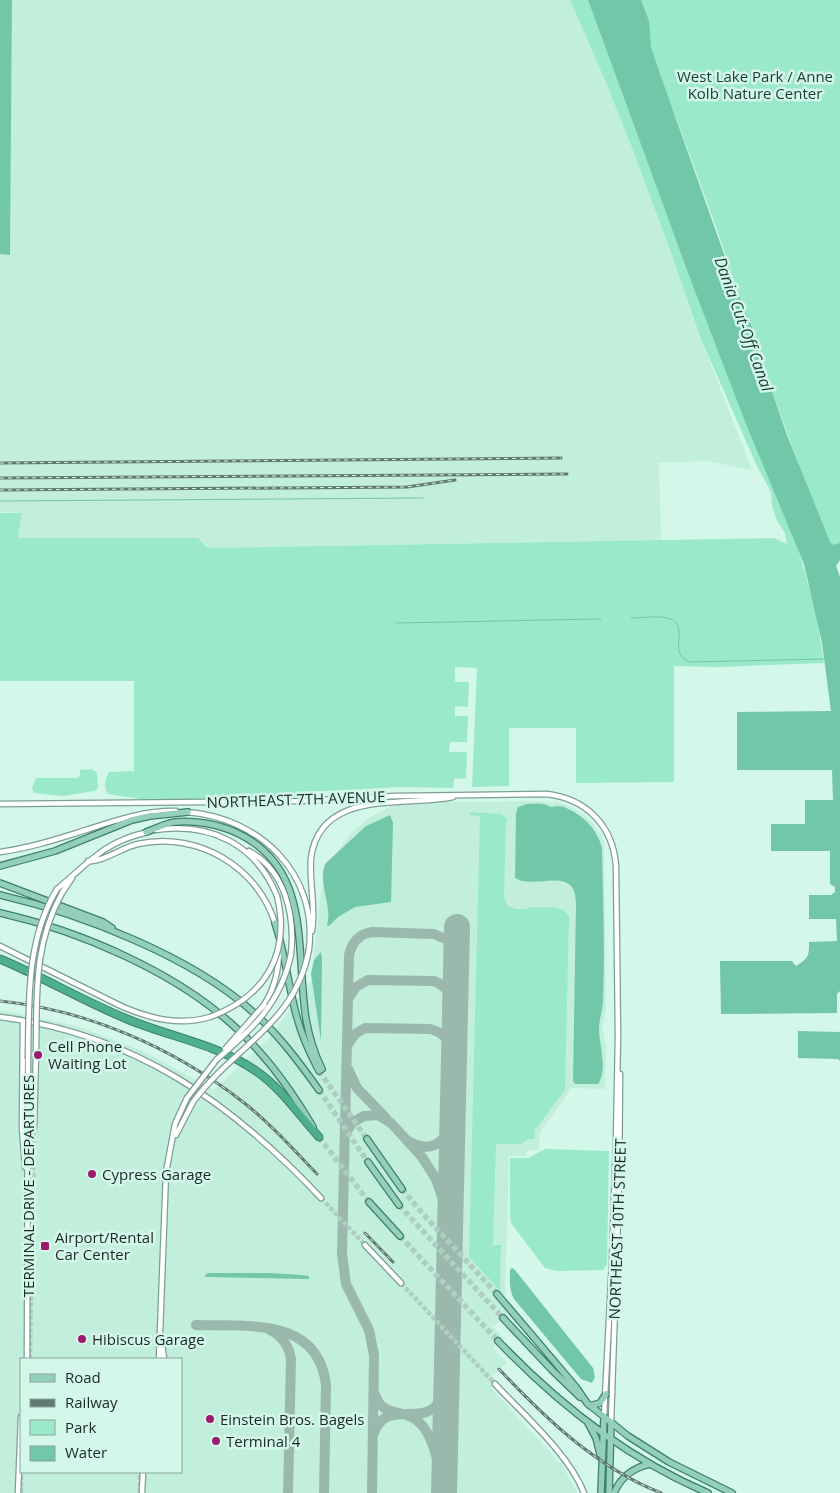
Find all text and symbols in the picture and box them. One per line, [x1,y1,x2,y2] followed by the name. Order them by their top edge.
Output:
[677,66,833,103] park label: West Lake Park / Anne Kolb Nature Center
[709,254,779,395] water label: Dania Cut-Off Canal
[206,786,386,812] street label: NORTHEAST 7TH AVENUE
[48,1036,127,1073] place label: Cell Phone Waiting Lot
[32,1049,44,1061] marker: Cell Phone Waiting Lot
[18,1075,38,1297] street label: TERMINAL DRIVE - DEPARTURES
[604,1138,630,1320] street label: NORTHEAST 10TH STREET
[102,1164,211,1184] place label: Cypress Garage
[86,1168,98,1180] marker: Cypress Garage
[55,1227,154,1264] place label: Airport/Rental Car Center
[39,1240,51,1252] marker: Airport/Rental Car Center
[92,1329,205,1349] place label: Hibiscus Garage
[76,1333,88,1345] marker: Hibiscus Garage
[20,1358,182,1473] legend
[65,1367,101,1387] text: Road
[65,1392,118,1412] text: Railway
[220,1409,364,1429] place label: Einstein Bros. Bagels
[204,1413,216,1425] marker: Einstein Bros. Bagels
[65,1417,96,1437] text: Park
[226,1431,301,1451] place label: Terminal 4
[210,1435,222,1447] marker: Terminal 4
[65,1442,107,1462] text: Water

